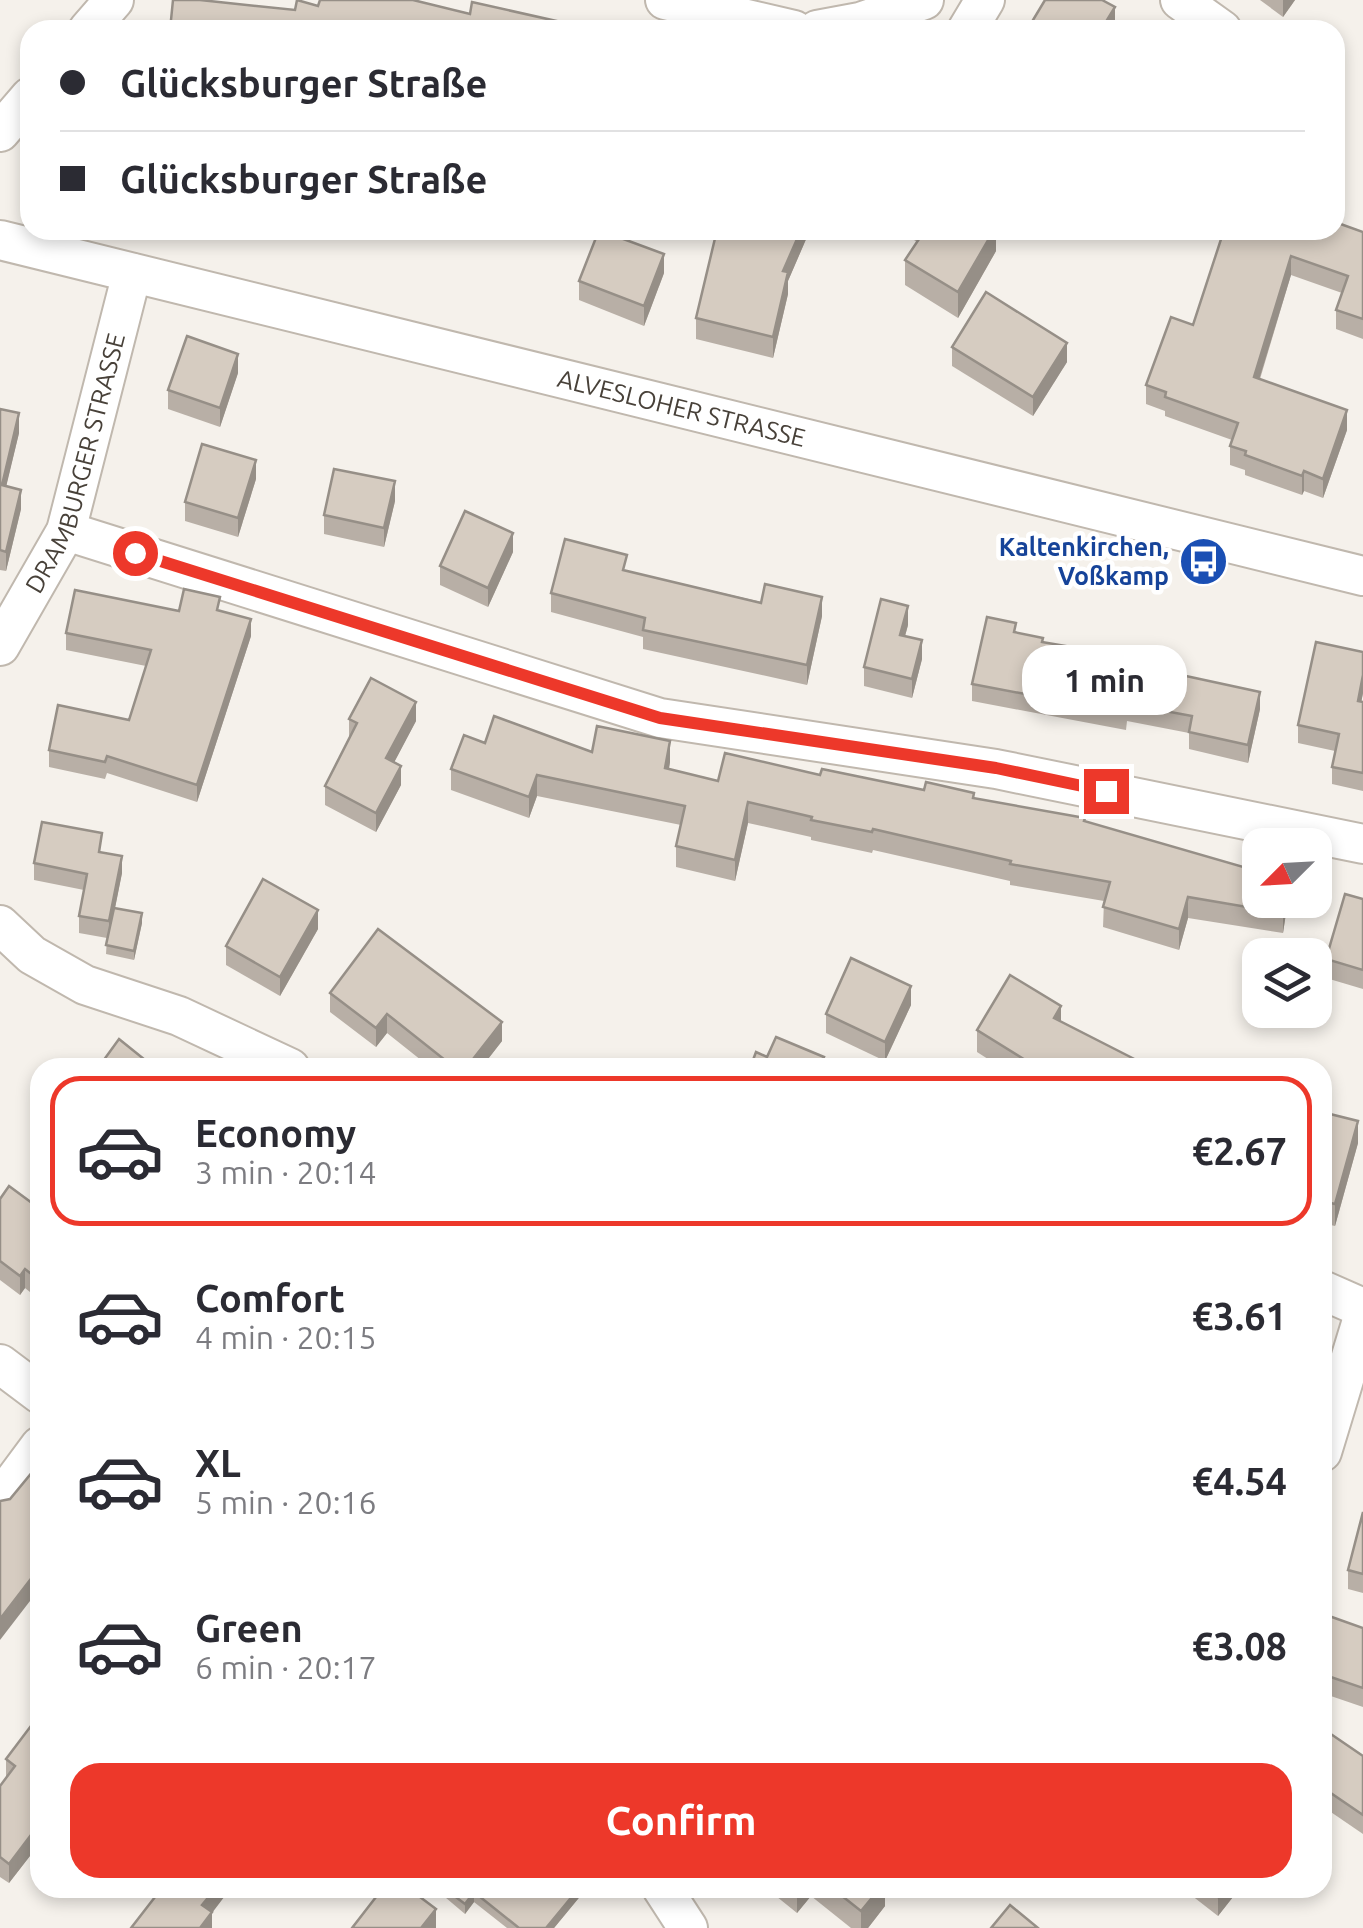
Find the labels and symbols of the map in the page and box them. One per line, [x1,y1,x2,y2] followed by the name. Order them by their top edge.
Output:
[20,330,130,598] street label: DRAMBURGER STRASSE
[555,364,808,452] street label: ALVESLOHER STRASSE
[113,531,158,576] route start
[999,533,1169,590] place label: Kaltenkirchen, Voßkamp
[1178,535,1230,587] bus stop icon: Kaltenkirchen, Voßkamp
[1024,646,1188,716] callout: 1 min
[1084,769,1129,814] route end
[1242,828,1332,918] north arrow

